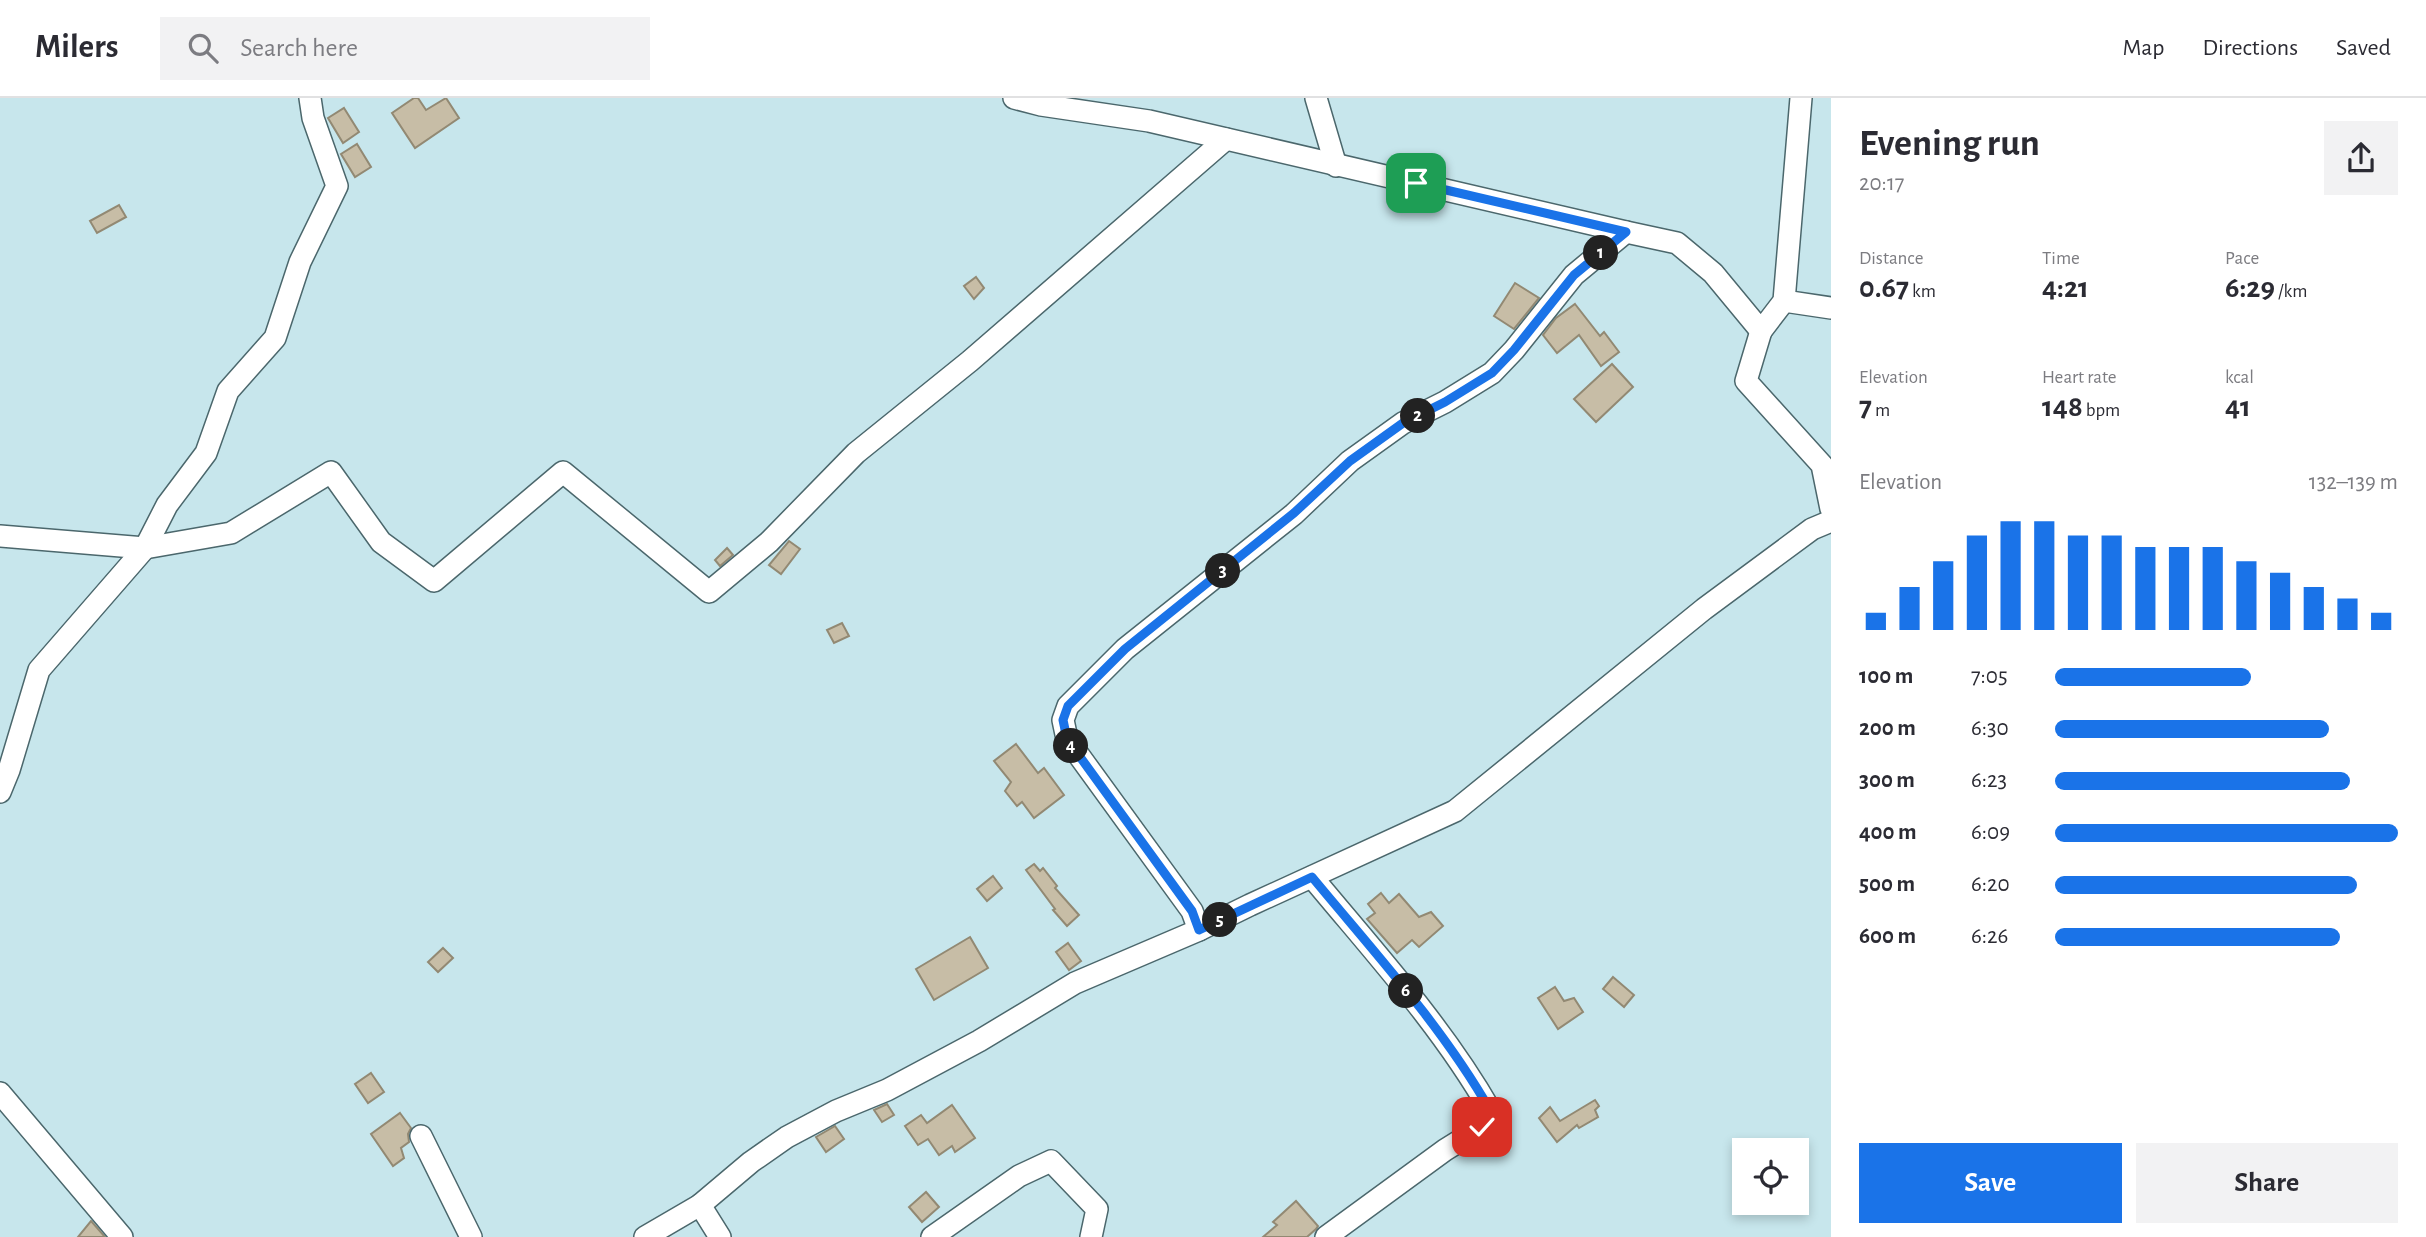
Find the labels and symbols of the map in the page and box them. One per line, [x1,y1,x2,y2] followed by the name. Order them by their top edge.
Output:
[1386,153,1446,213] pin
[1584,236,1618,270] pin: 1
[1400,398,1436,434] pin: 2
[1206,554,1240,588] pin: 3
[1054,728,1088,764] pin: 4
[1202,902,1238,938] pin: 5
[1388,974,1424,1008] pin: 6
[1452,1097,1512,1157] pin

